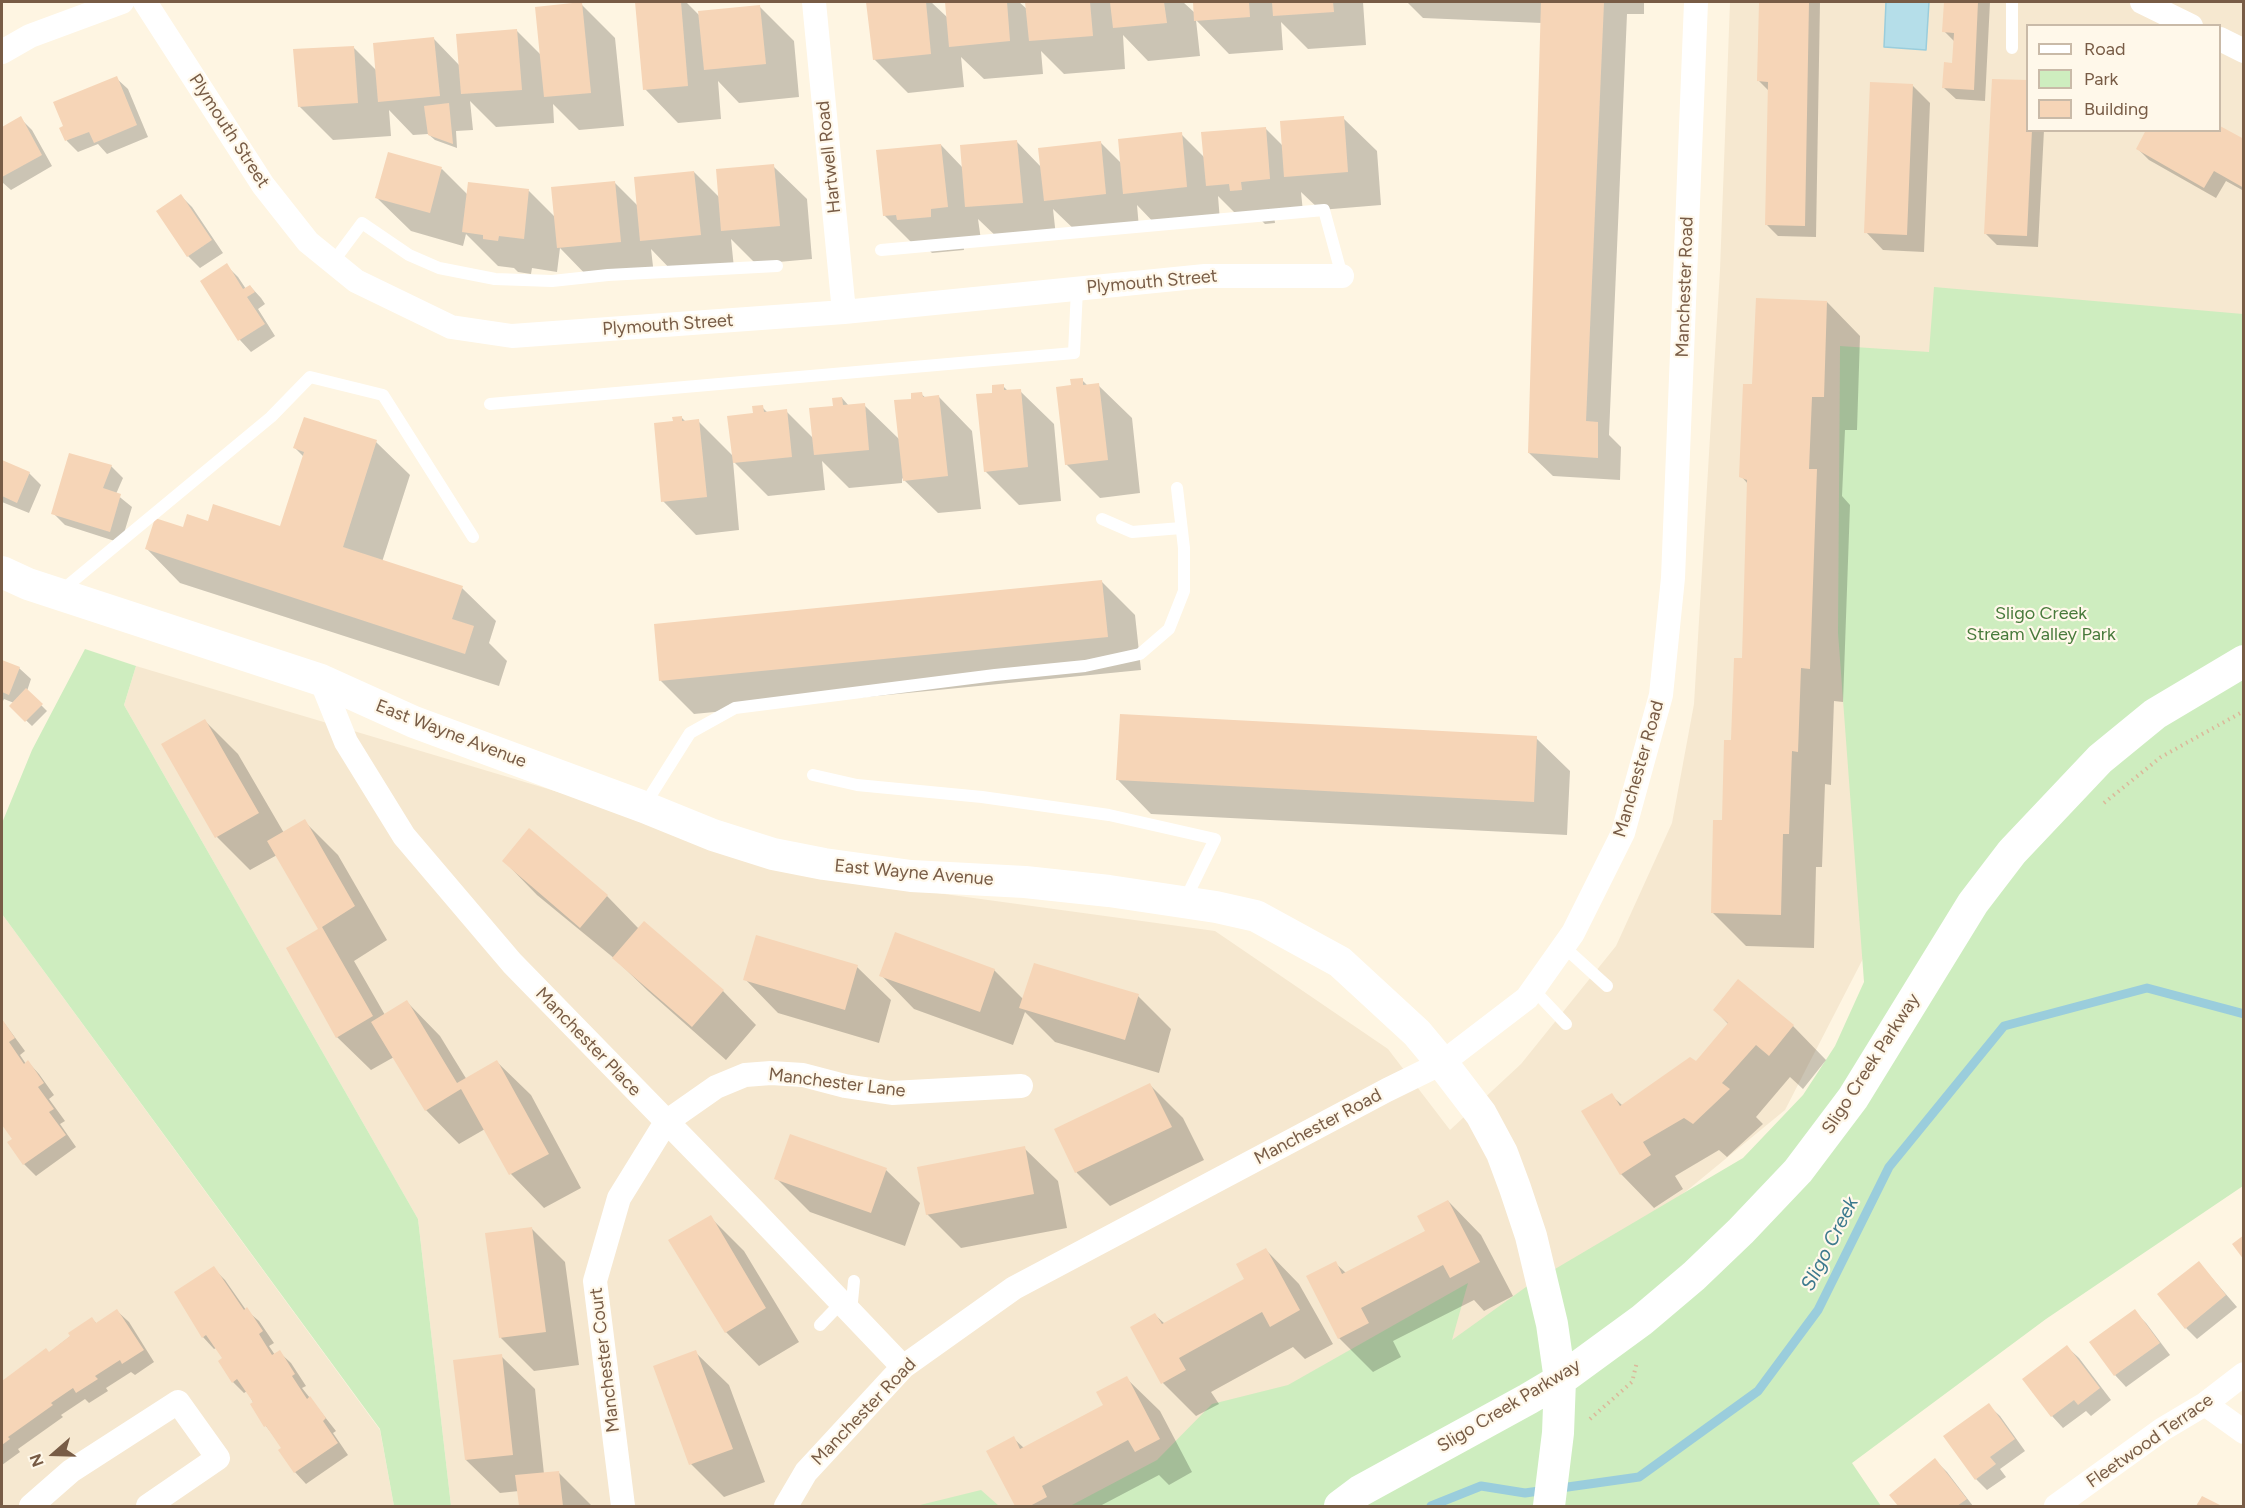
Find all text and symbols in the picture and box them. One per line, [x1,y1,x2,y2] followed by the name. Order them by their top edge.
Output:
[2026,24,2221,132] legend
[2084,38,2125,60] text: Road
[2084,68,2118,90] text: Park
[184,70,274,192] street label: Plymouth Street
[2084,98,2149,120] text: Building
[812,100,846,214] street label: Hartwell Road
[1672,216,1698,358] street label: Manchester Road
[1086,266,1218,298] street label: Plymouth Street
[602,310,734,340] street label: Plymouth Street
[1966,603,2116,646] park label: Sligo Creek Stream Valley Park
[373,695,529,773] street label: East Wayne Avenue
[1609,698,1669,840] street label: Manchester Road
[834,855,994,891] street label: East Wayne Avenue
[531,983,645,1101] street label: Manchester Place
[1818,990,1924,1138] street label: Sligo Creek Parkway
[767,1064,907,1102] street label: Manchester Lane
[1251,1084,1385,1170] street label: Manchester Road
[1796,1193,1864,1295] water label: Sligo Creek
[585,1286,625,1434] street label: Manchester Court
[807,1354,921,1470] street label: Manchester Road
[1433,1355,1585,1457] street label: Sligo Creek Parkway
[2083,1389,2217,1493] street label: Fleetwood Terrace
[24,1424,84,1484] north arrow
[26,1451,48,1469] text: N

